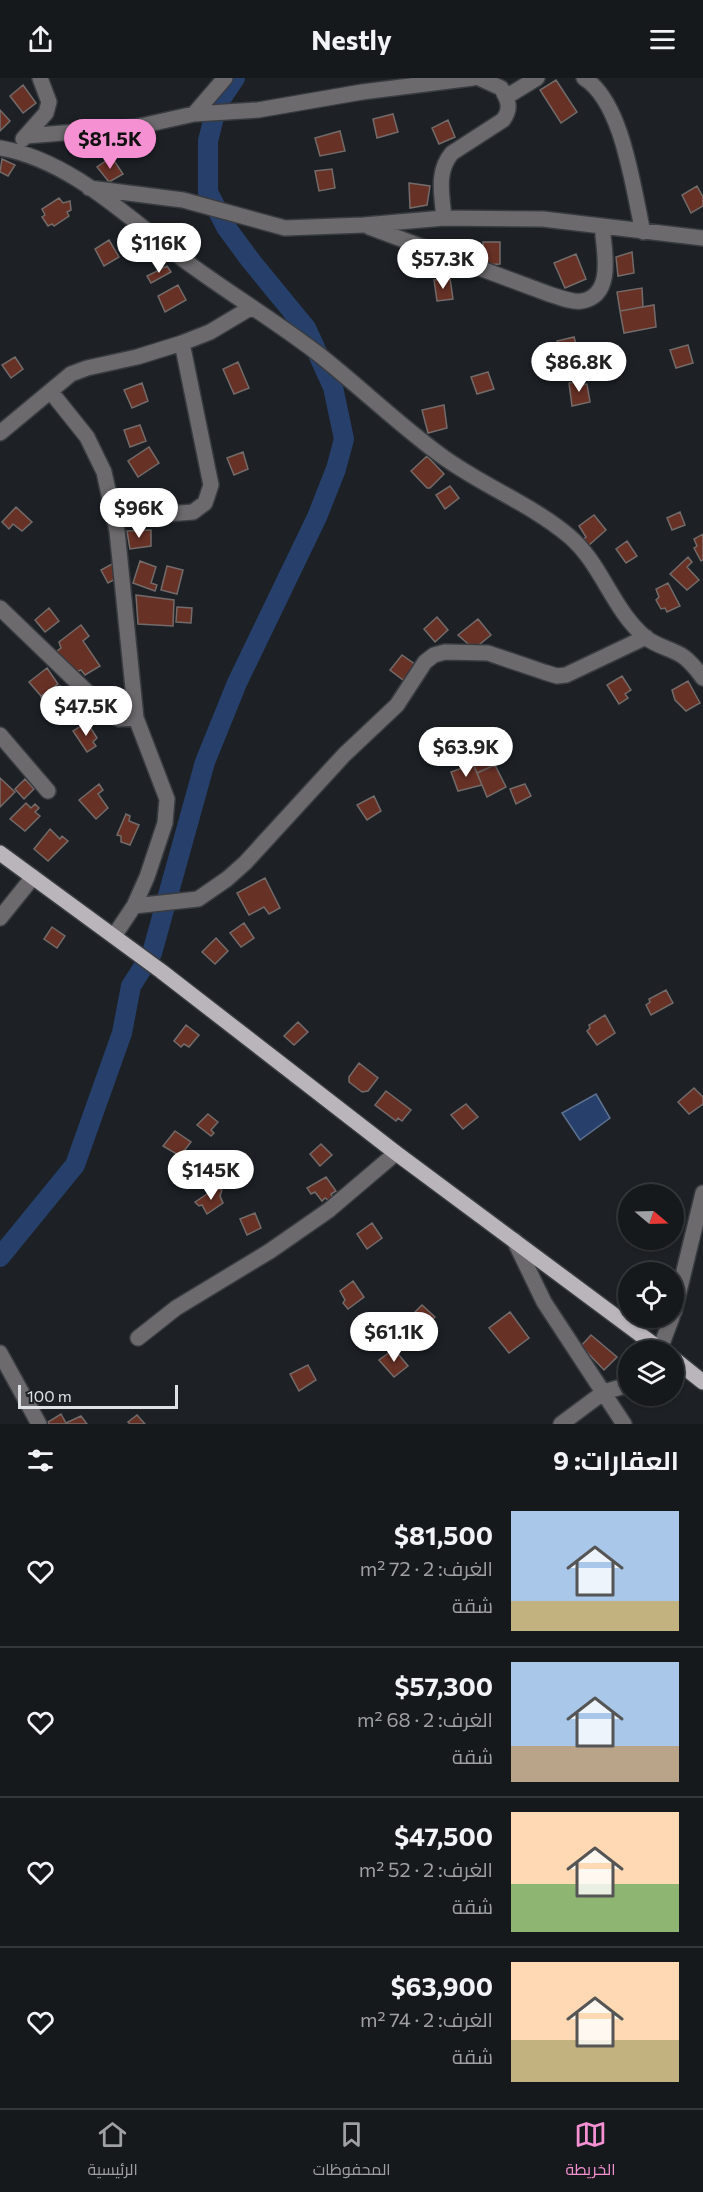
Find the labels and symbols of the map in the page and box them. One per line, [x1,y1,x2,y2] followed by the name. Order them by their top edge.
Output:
[61,119,159,170] pin: $81.5K
[117,223,201,274] pin: $116K
[394,239,492,290] pin: $57.3K
[530,342,628,393] pin: $86.8K
[103,488,175,539] pin: $96K
[37,686,135,737] pin: $47.5K
[417,727,515,778] pin: $63.9K
[169,1150,253,1201] pin: $145K
[618,1184,684,1250] north arrow
[345,1312,443,1363] pin: $61.1K
[18,1382,178,1410] scale bar

